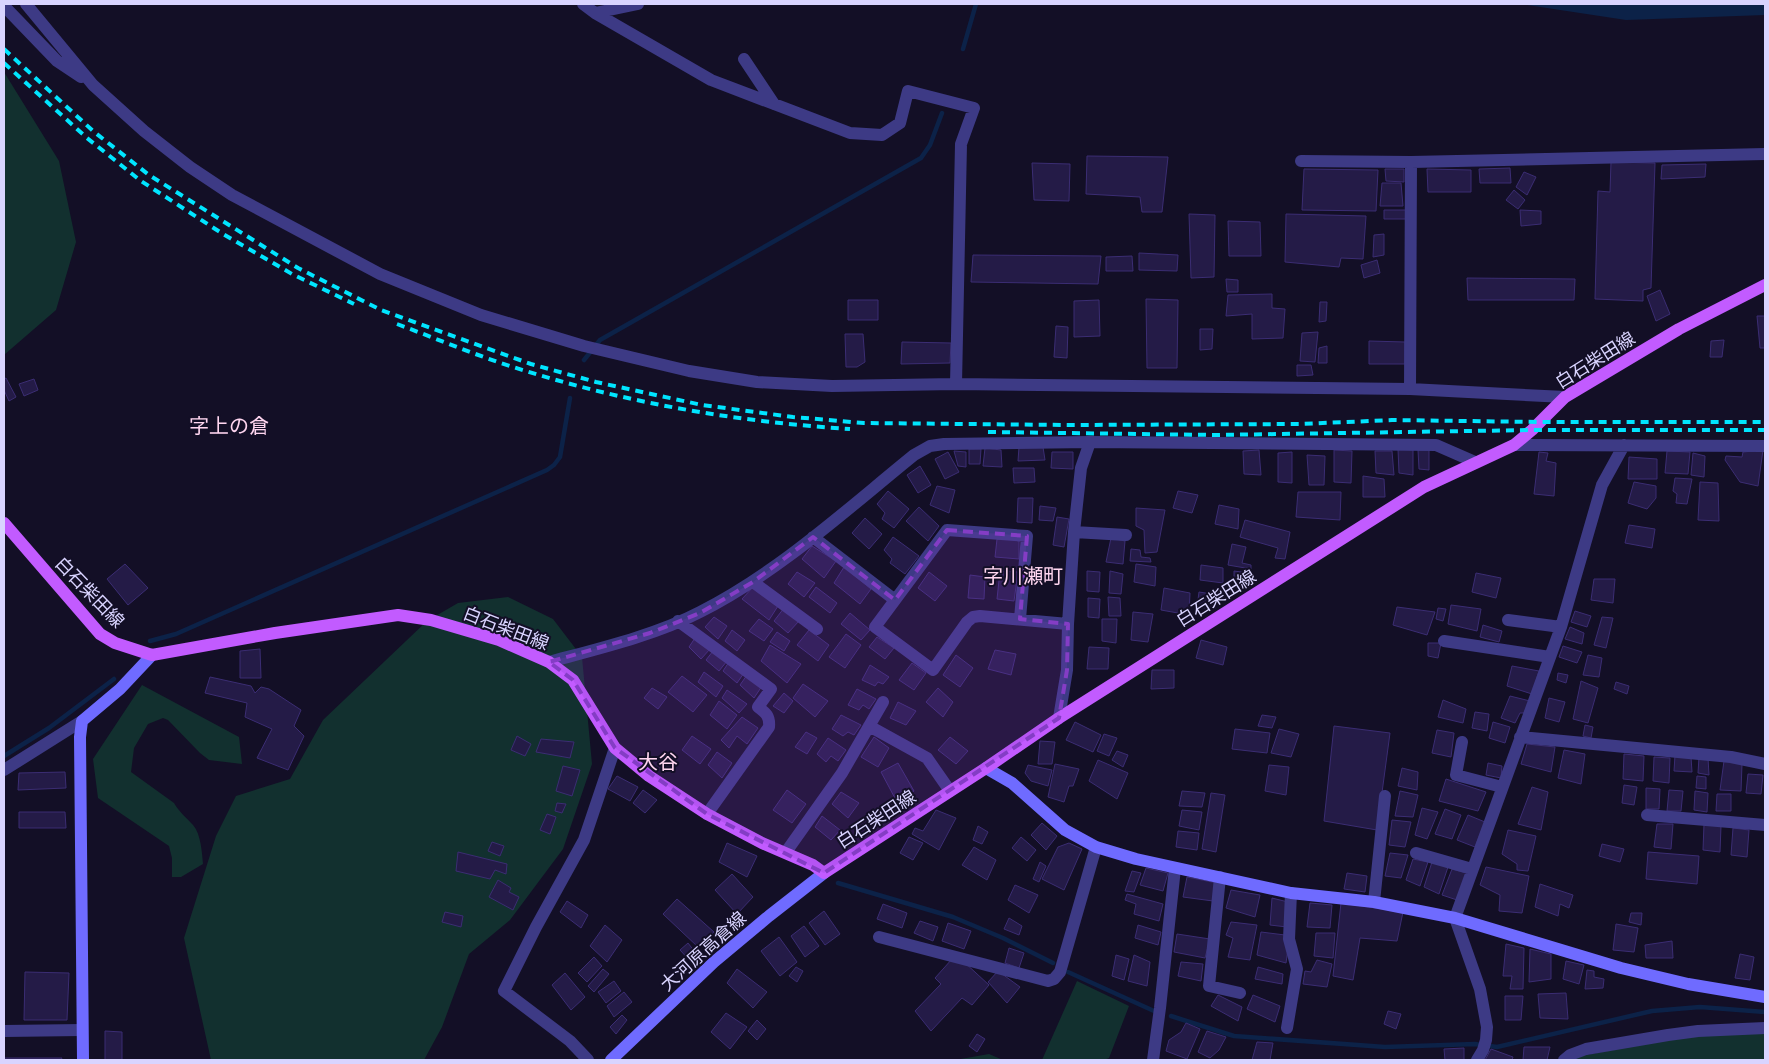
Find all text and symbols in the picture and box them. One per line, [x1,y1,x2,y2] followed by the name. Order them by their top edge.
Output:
[1551,326,1639,394] street label: 白石柴田線
[189,413,269,439] district label: 字上の倉
[50,552,130,632] street label: 白石柴田線
[983,563,1063,589] district label: 字川瀬町
[1172,564,1260,632] street label: 白石柴田線
[460,601,552,655] street label: 白石柴田線
[638,749,678,775] district label: 大谷
[832,785,920,853] street label: 白石柴田線
[655,906,751,996] street label: 大河原高倉線

